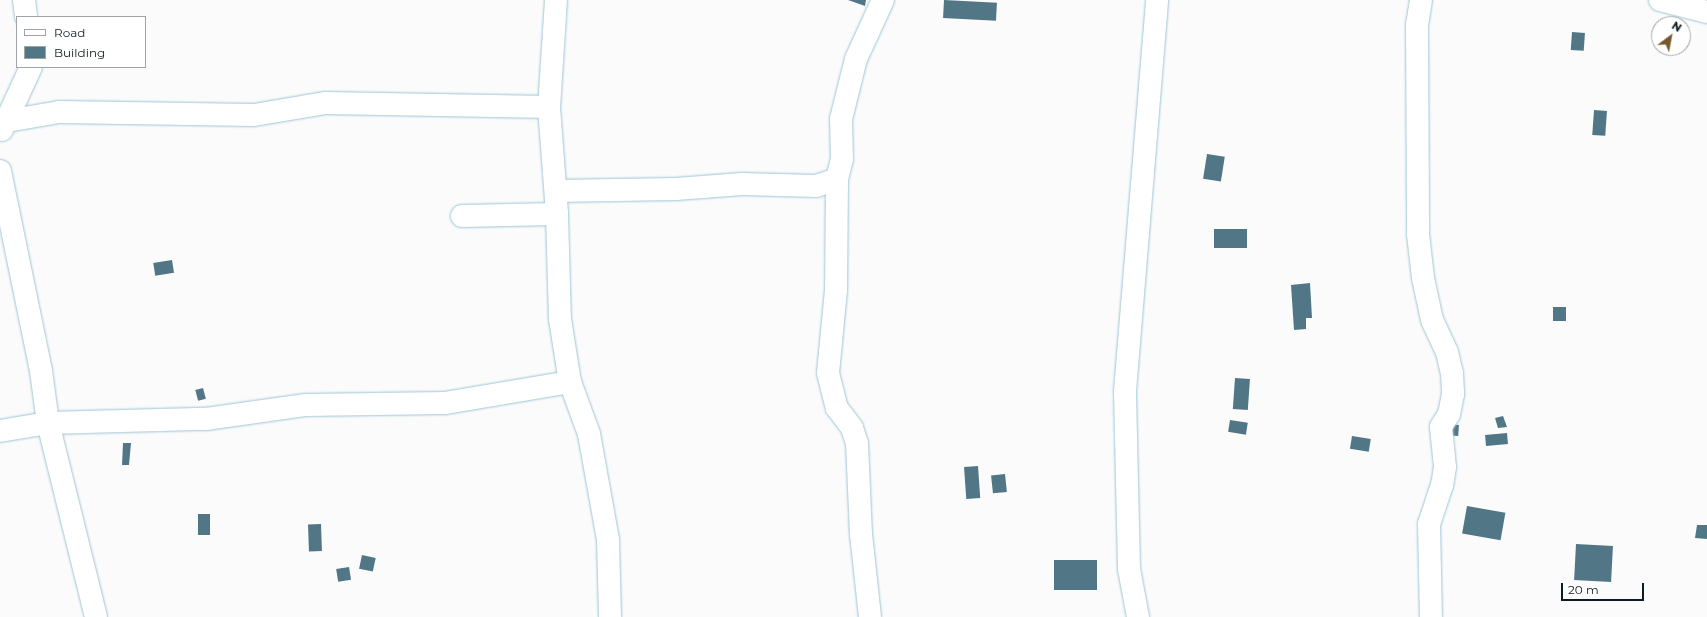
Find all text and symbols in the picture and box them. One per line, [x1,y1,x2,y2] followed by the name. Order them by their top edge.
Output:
[16,16,146,68] legend
[1651,16,1691,56] north arrow
[1669,18,1684,35] text: N
[54,25,85,40] text: Road
[54,45,105,60] text: Building
[1563,575,1646,601] scale bar
[1568,582,1599,597] text: 20 m

